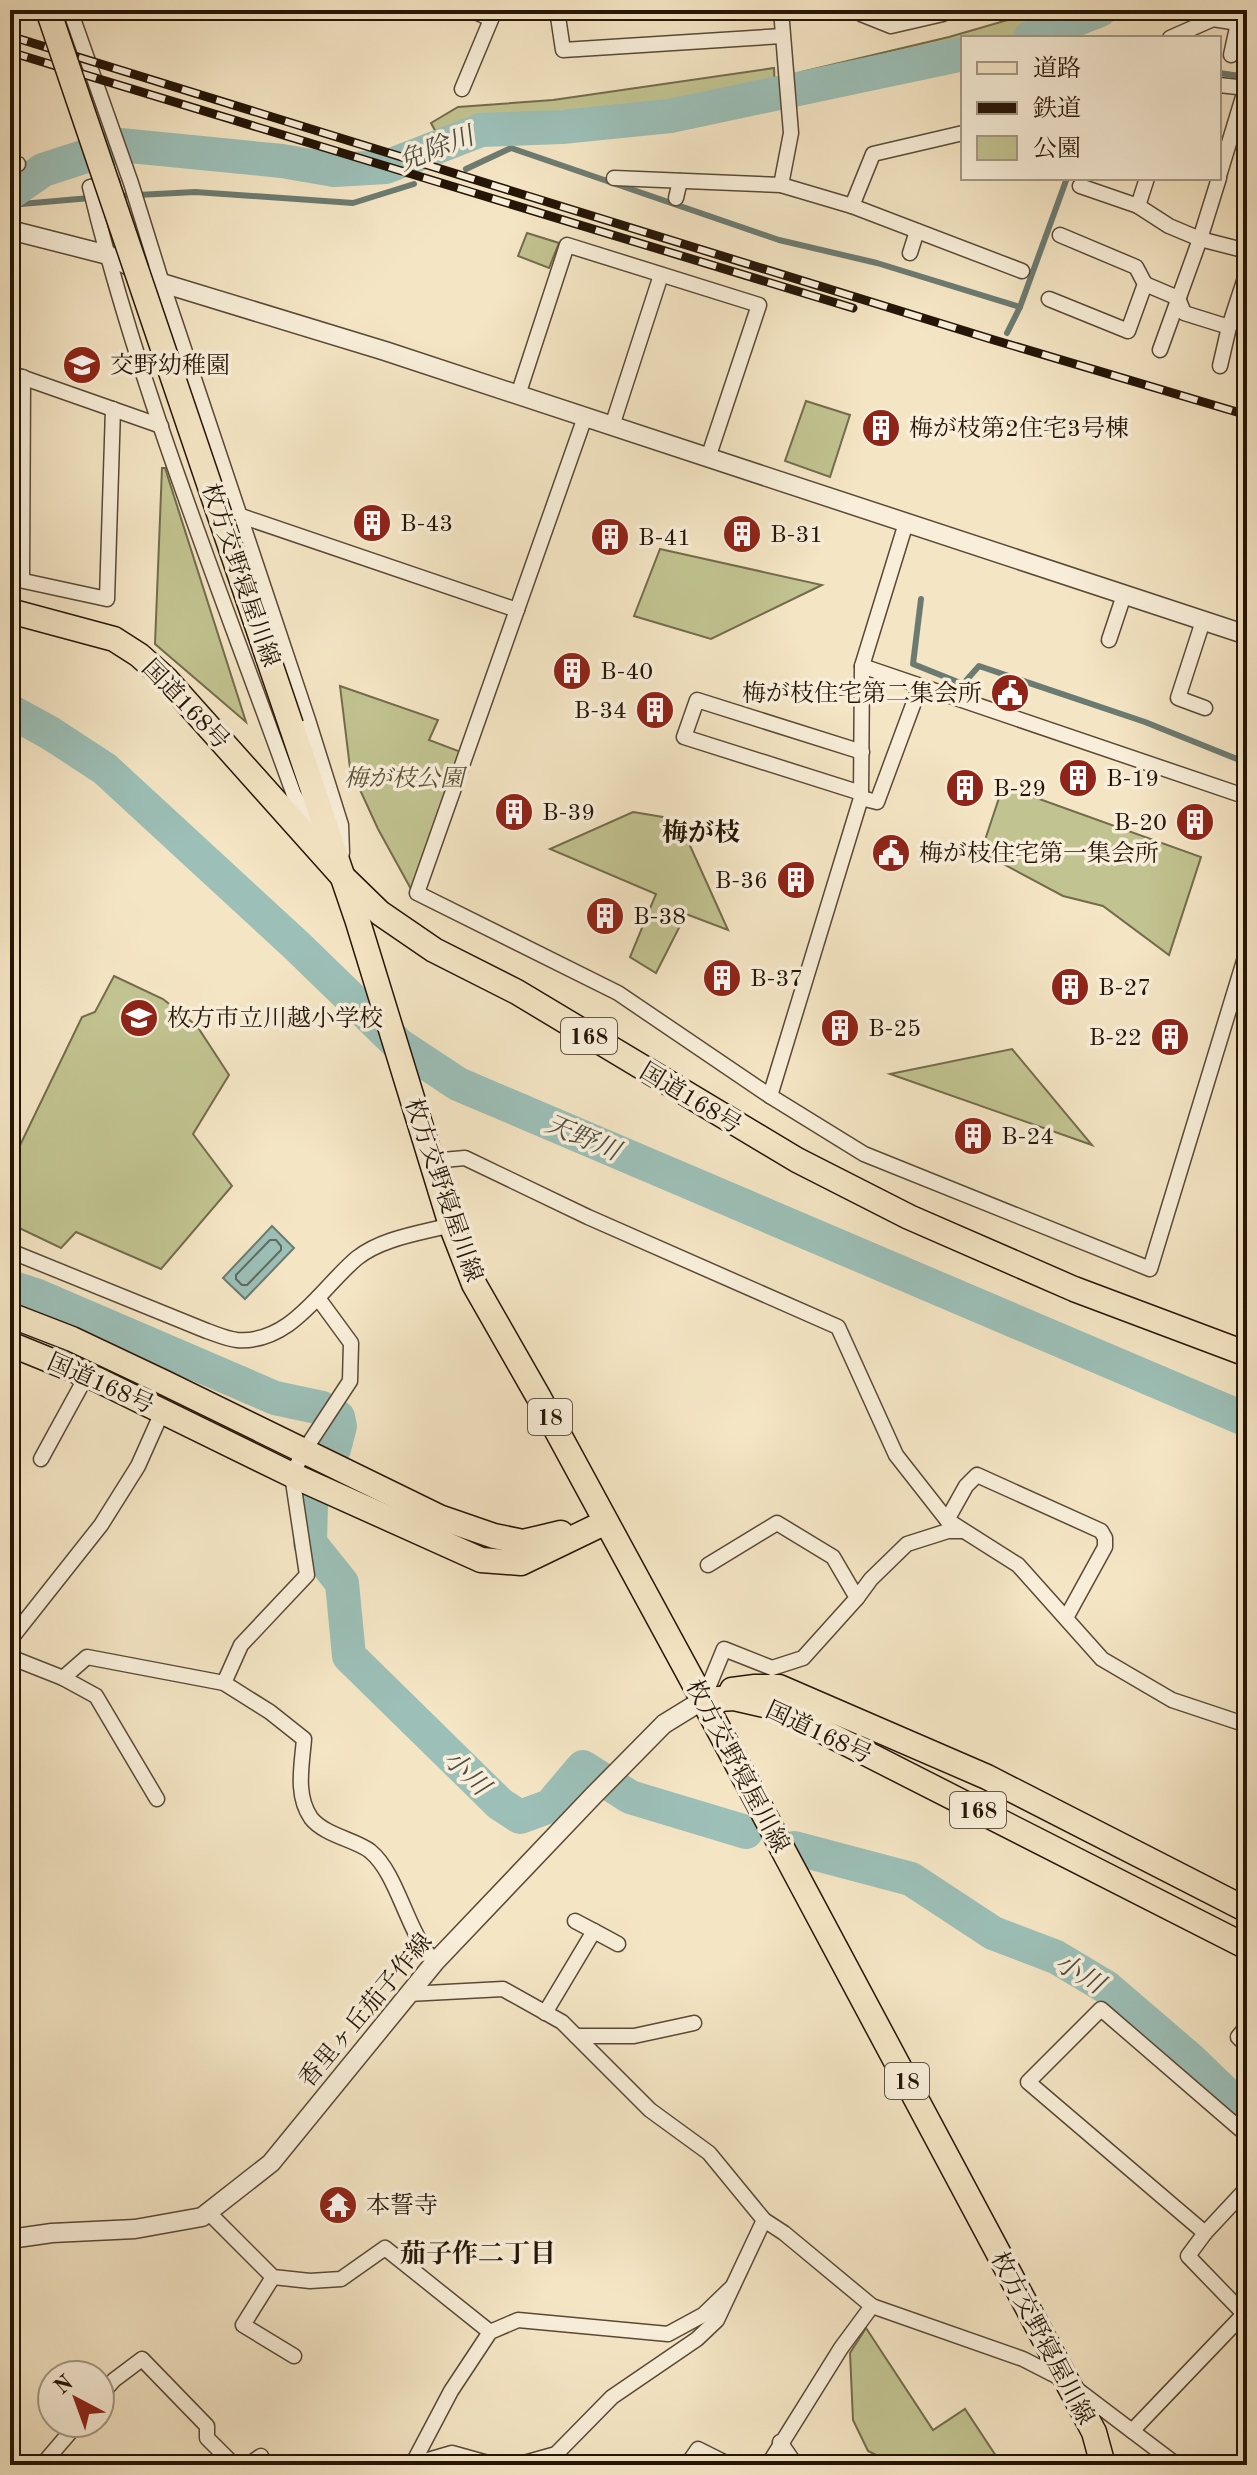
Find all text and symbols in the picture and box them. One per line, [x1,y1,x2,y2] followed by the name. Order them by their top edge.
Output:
[961,36,1221,180] legend
[1033,55,1081,82] text: 道路
[1033,95,1081,122] text: 鉄道
[395,121,481,176] water label: 免除川
[1033,136,1081,162] text: 公園
[61,344,103,386] school or university icon: 交野幼稚園
[110,352,230,379] place label: 交野幼稚園
[860,407,902,449] building icon: 梅が枝第2住宅3号棟
[909,415,1129,442] place label: 梅が枝第2住宅3号棟
[197,480,285,670] street label: 枚方交野寝屋川線
[351,502,393,544] building icon: B-43
[400,513,453,537] place label: B-43
[721,513,763,555] building icon: B-31
[589,516,631,558] building icon: B-41
[770,524,823,548] place label: B-31
[638,527,691,551] place label: B-41
[551,650,593,692] building icon: B-40
[136,654,235,755] street label: 国道168号
[600,661,653,685] place label: B-40
[989,672,1031,714] public building icon: 梅が枝住宅第二集会所
[742,680,982,707] place label: 梅が枝住宅第二集会所
[634,689,676,731] building icon: B-34
[574,700,627,724] place label: B-34
[1057,757,1099,799] building icon: B-19
[344,765,468,792] park label: 梅が枝公園
[944,767,986,809] building icon: B-29
[1106,768,1159,792] place label: B-19
[993,778,1046,802] place label: B-29
[493,791,535,833] building icon: B-39
[1174,801,1216,843] building icon: B-20
[542,802,595,826] place label: B-39
[1114,812,1167,836] place label: B-20
[662,818,740,847] district label: 梅が枝
[870,832,912,874] public building icon: 梅が枝住宅第一集会所
[919,840,1159,867] place label: 梅が枝住宅第一集会所
[775,859,817,901] building icon: B-36
[715,870,768,894] place label: B-36
[584,895,626,937] building icon: B-38
[633,906,686,930] place label: B-38
[701,957,743,999] building icon: B-37
[1049,966,1091,1008] building icon: B-27
[750,968,803,992] place label: B-37
[1098,977,1151,1001] place label: B-27
[118,997,160,1039] school or university icon: 枚方市立川越小学校
[167,1005,383,1032] place label: 枚方市立川越小学校
[819,1007,861,1049] building icon: B-25
[1149,1016,1191,1058] building icon: B-22
[561,1018,617,1054] road number: 168
[868,1018,921,1042] place label: B-25
[1089,1027,1142,1051] place label: B-22
[635,1058,746,1139] street label: 国道168号
[400,1095,488,1285] street label: 枚方交野寝屋川線
[541,1110,627,1167] water label: 天野川
[952,1115,994,1157] building icon: B-24
[1001,1126,1054,1150] place label: B-24
[43,1348,158,1419] street label: 国道168号
[528,1399,572,1435] road number: 18
[681,1675,795,1857] street label: 枚方交野寝屋川線
[762,1696,876,1769] street label: 国道168号
[438,1745,497,1803] water label: 小川
[950,1792,1006,1828] road number: 168
[293,1928,437,2093] street label: 香里ヶ丘茄子作線
[1050,1948,1112,2001] water label: 小川
[885,2063,929,2099] road number: 18
[317,2184,359,2226] temple icon: 本誓寺
[366,2192,438,2219] place label: 本誓寺
[400,2239,556,2268] district label: 茄子作二丁目
[986,2247,1100,2429] street label: 枚方交野寝屋川線
[36,2359,116,2439] north arrow
[51,2371,78,2399] text: N

